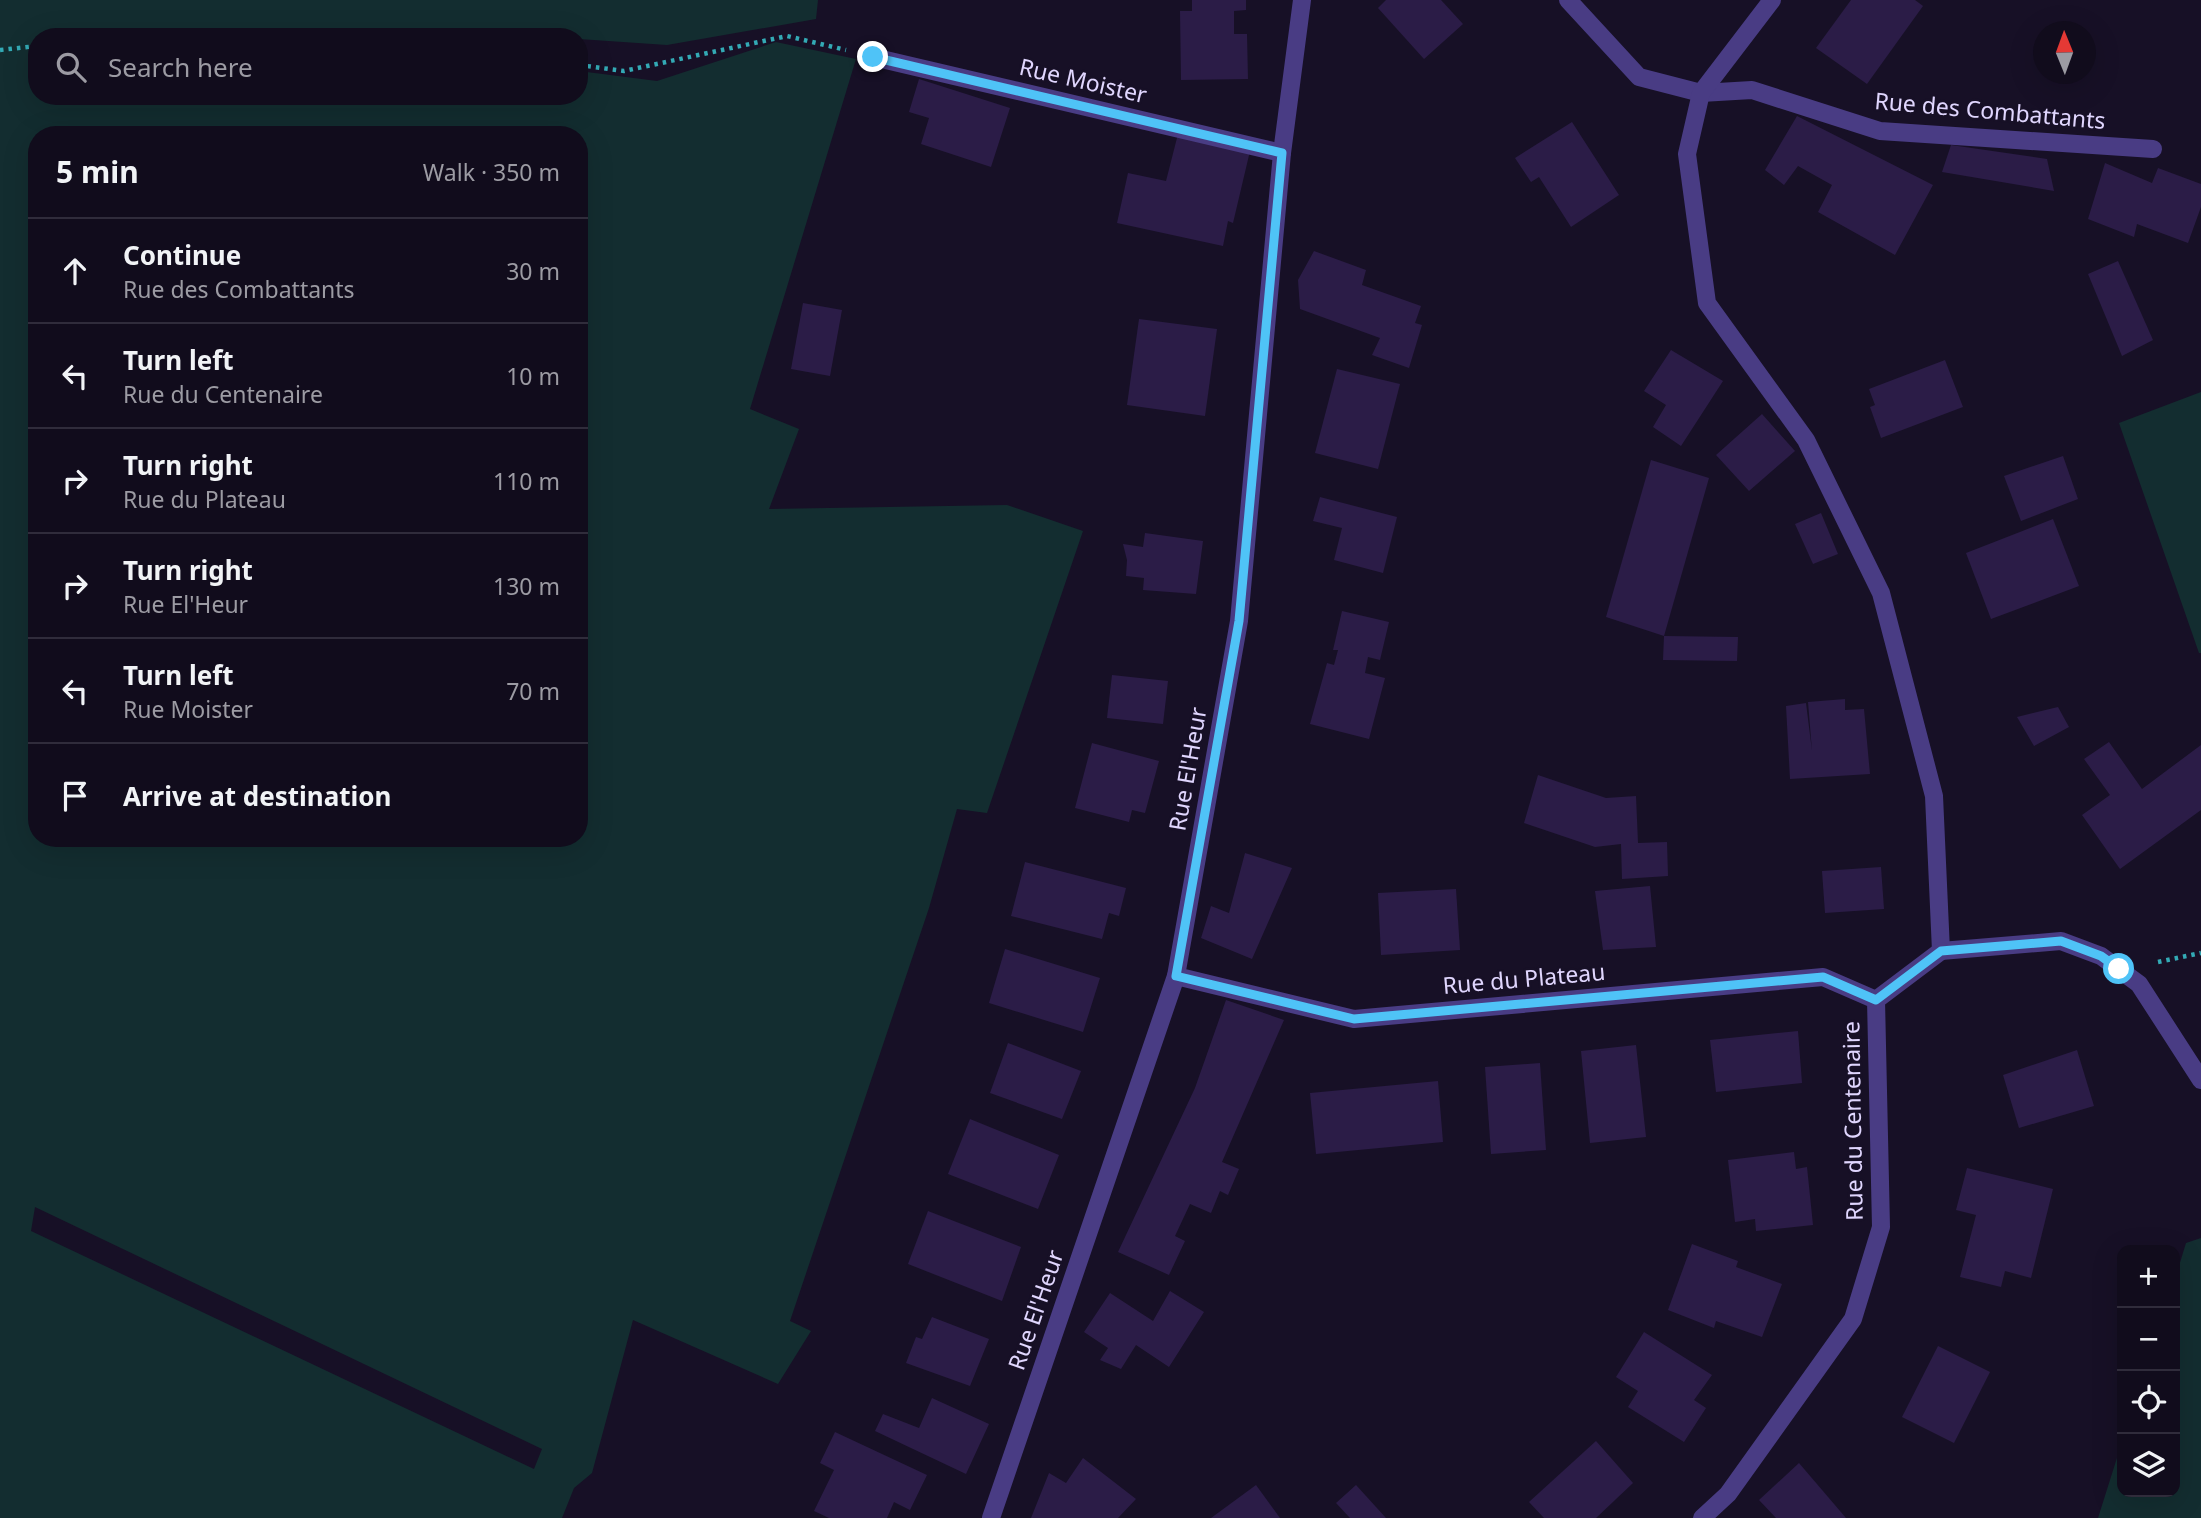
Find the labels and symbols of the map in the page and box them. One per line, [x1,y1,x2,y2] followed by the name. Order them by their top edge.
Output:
[2033,21,2096,84] north arrow
[857,41,888,72] route end
[1016,50,1151,110] street label: Rue Moister
[1873,84,2107,136] street label: Rue des Combattants
[1160,704,1214,833] street label: Rue El'Heur
[2103,953,2134,984] route start
[1441,955,1606,1001] street label: Rue du Plateau
[1834,1021,1870,1221] street label: Rue du Centenaire
[1000,1245,1071,1374] street label: Rue El'Heur

